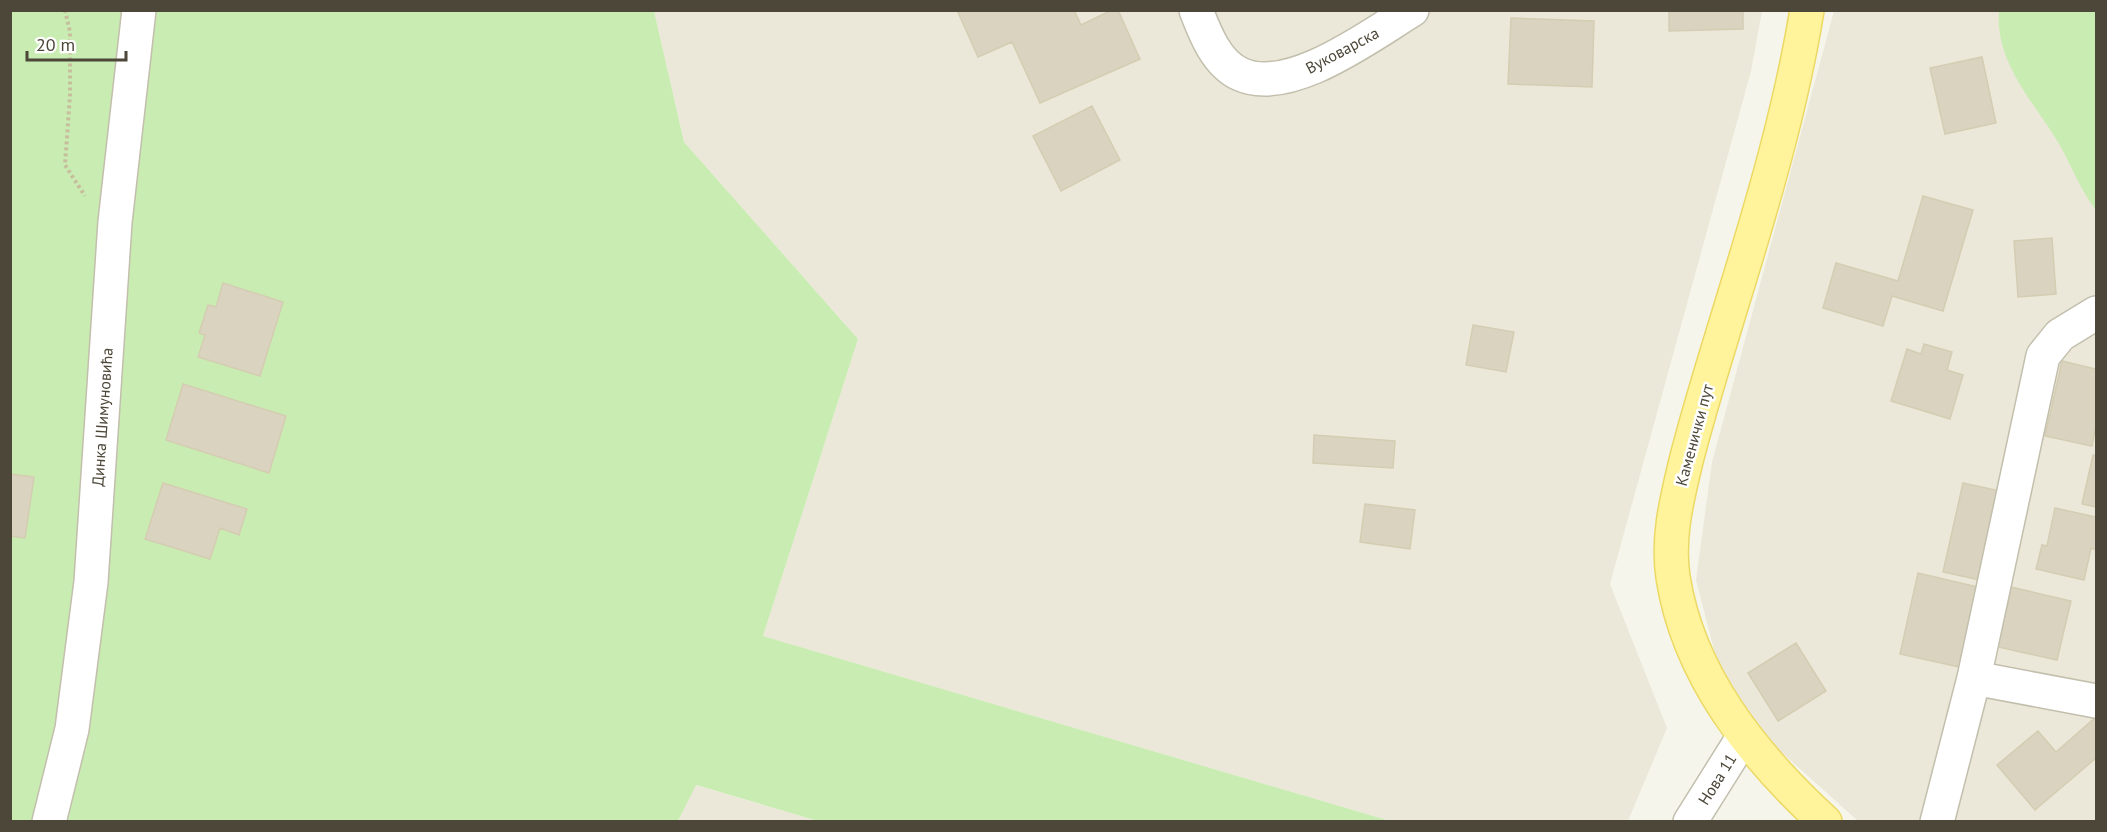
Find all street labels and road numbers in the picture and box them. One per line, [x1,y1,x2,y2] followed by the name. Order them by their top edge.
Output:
[1302,22,1382,78] street label: Вуковарска
[87,347,117,487] street label: Динка Шимуновића
[1671,381,1717,488] street label: Каменички пут
[1693,750,1741,808] street label: Нова 11

